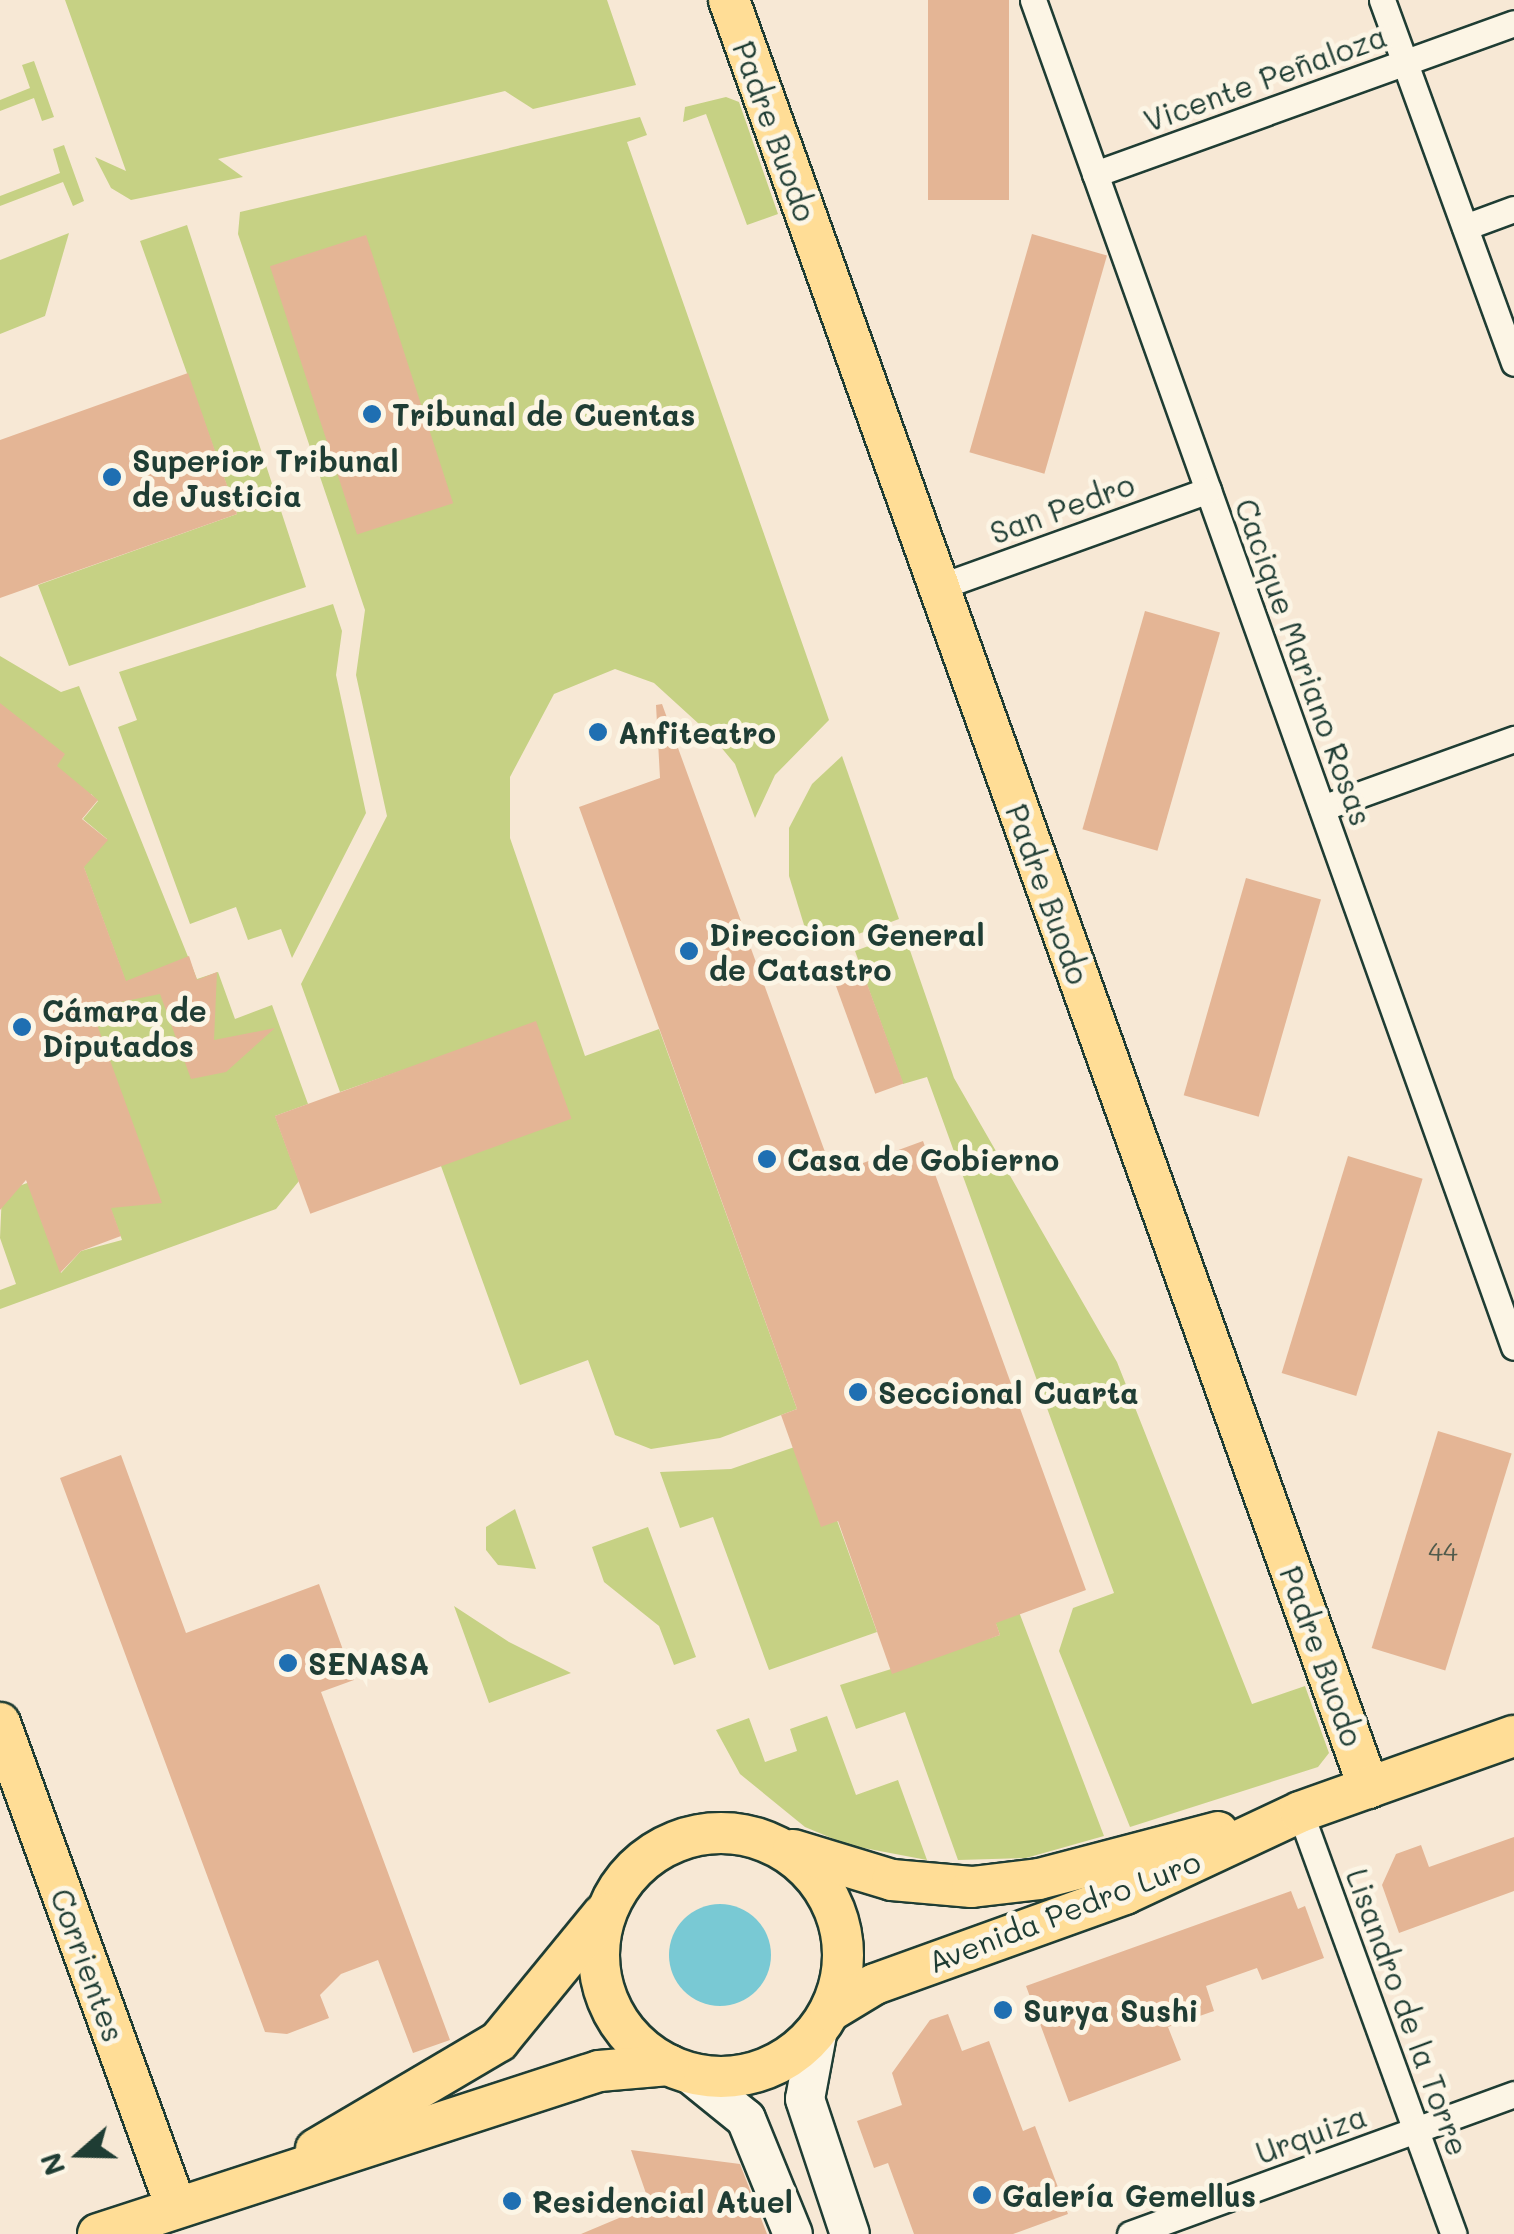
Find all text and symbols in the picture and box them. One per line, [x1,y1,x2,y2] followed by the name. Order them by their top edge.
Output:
[1139,17,1391,139] street label: Vicente Peñaloza
[726,36,824,226] street label: Padre Buodo
[392,396,695,432] place label: Tribunal de Cuentas
[361,403,383,425] marker: Tribunal de Cuentas
[132,442,399,512] place label: Superior Tribunal de Justicia
[985,465,1139,551] street label: San Pedro
[101,466,123,488] marker: Superior Tribunal de Justicia
[1228,494,1380,830] street label: Cacique Mariano Rosas
[618,714,776,750] place label: Anfiteatro
[587,721,609,743] marker: Anfiteatro
[999,799,1097,989] street label: Padre Buodo
[709,916,985,986] place label: Direccion General de Catastro
[678,940,700,962] marker: Direccion General de Catastro
[42,992,207,1062] place label: Cámara de Diputados
[11,1016,33,1038] marker: Cámara de Diputados
[787,1141,1059,1177] place label: Casa de Gobierno
[756,1148,778,1170] marker: Casa de Gobierno
[878,1374,1139,1410] place label: Seccional Cuarta
[847,1381,869,1403] marker: Seccional Cuarta
[1428,1536,1458,1566] house number: 44
[1273,1561,1371,1751] street label: Padre Buodo
[308,1645,429,1681] place label: SENASA
[277,1652,299,1674] marker: SENASA
[923,1842,1205,1980] street label: Avenida Pedro Luro
[1339,1864,1477,2160] street label: Lisandro de la Torre
[44,1884,132,2046] street label: Corrientes
[1023,1992,1199,2028] place label: Surya Sushi
[992,1999,1014,2021] marker: Surya Sushi
[1251,2097,1371,2171] street label: Urquiza
[30,2104,130,2204] north arrow
[31,2148,72,2180] text: N
[1002,2177,1256,2213] place label: Galería Gemellus
[532,2183,793,2219] place label: Residencial Atuel
[971,2184,993,2206] marker: Galería Gemellus
[501,2190,523,2212] marker: Residencial Atuel

